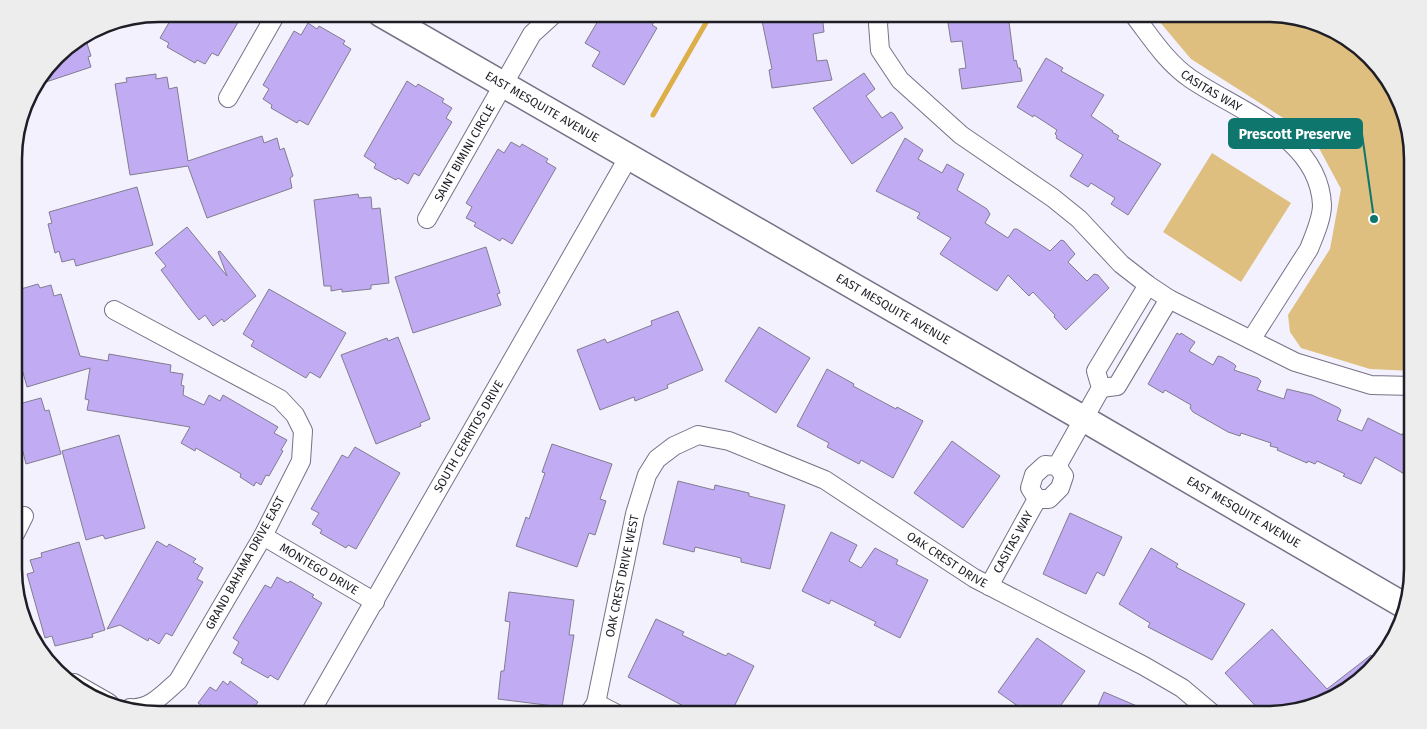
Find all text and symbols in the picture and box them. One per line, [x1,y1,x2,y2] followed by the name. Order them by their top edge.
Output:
[1178,67,1245,115] street label: CASITAS WAY
[483,69,602,145] street label: EAST MESQUITE AVENUE
[431,102,498,204] street label: SAINT BIMINI CIRCLE
[1229,119,1362,148] callout: Prescott Preserve
[1239,126,1352,143] text: Prescott Preserve
[834,271,953,347] street label: EAST MESQUITE AVENUE
[431,378,506,495] street label: SOUTH CERRITOS DRIVE
[1184,473,1303,551] street label: EAST MESQUITE AVENUE
[203,493,288,632] street label: GRAND BAHAMA DRIVE EAST
[990,508,1036,576] street label: CASITAS WAY
[603,513,642,639] street label: OAK CREST DRIVE WEST
[904,529,990,591] street label: OAK CREST DRIVE
[277,540,361,598] street label: MONTEGO DRIVE

